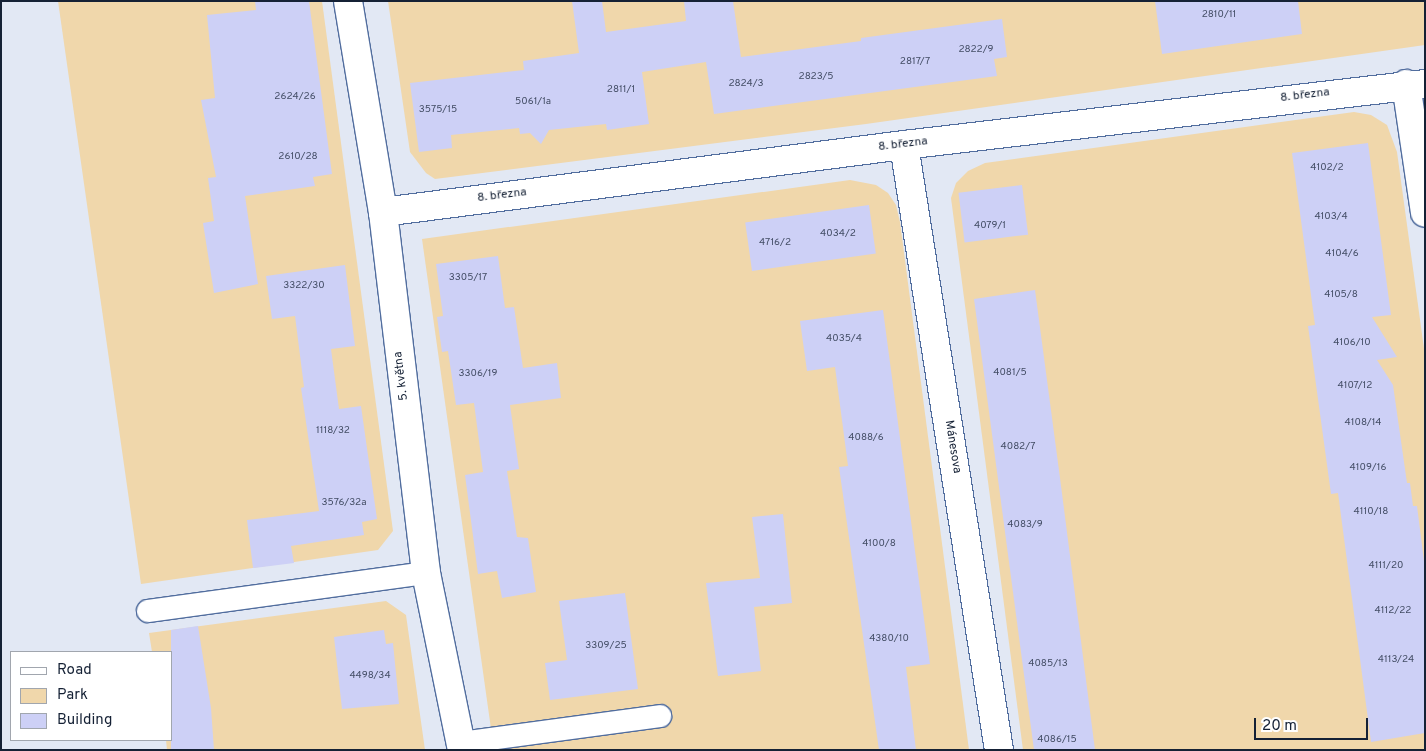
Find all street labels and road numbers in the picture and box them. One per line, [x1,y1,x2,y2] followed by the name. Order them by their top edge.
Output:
[1280,86,1330,106] street label: 8. března
[878,135,928,155] street label: 8. března
[477,186,527,206] street label: 8. března
[392,351,412,401] street label: 5. května
[941,419,963,475] street label: Mánesova

